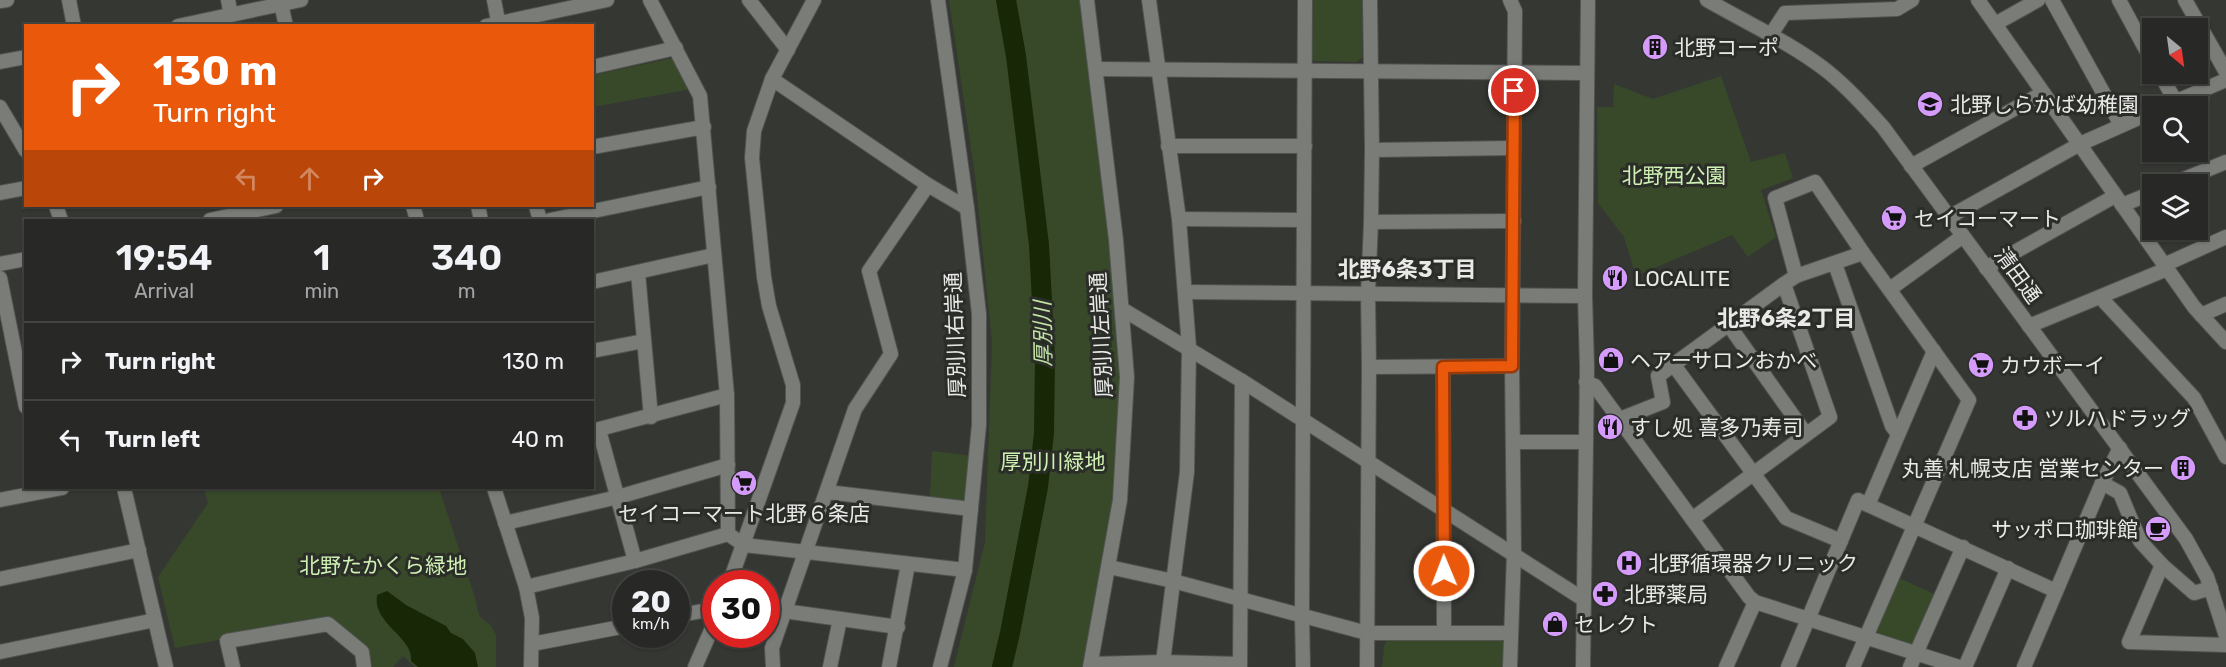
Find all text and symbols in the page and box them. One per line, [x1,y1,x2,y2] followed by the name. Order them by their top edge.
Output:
[2142,18,2208,84] north arrow
[2142,18,2208,240] map controls
[1640,32,1670,62] building icon: 北野コーポ
[1674,35,1779,60] place label: 北野コーポ
[153,46,278,96] text: 130 m
[54,48,132,126] icon: right
[1488,65,1539,116] pin
[1497,74,1530,107] icon: arrive
[1915,89,1945,119] school or university icon: 北野しらかば幼稚園
[1950,92,2139,117] place label: 北野しらかば幼稚園
[2142,96,2208,162] button: search
[153,97,276,129] text: Turn right
[230,162,263,195] icon: left
[293,162,326,195] icon: ahead
[356,162,389,195] icon: right
[1622,163,1727,188] park label: 北野西公園
[2142,174,2208,240] button: layers
[1879,203,1909,233] supermarket icon: セイコーマート
[1914,206,2061,231] place label: セイコーマート
[116,236,213,279] text: 19:54
[313,236,330,279] text: 1
[431,236,502,279] text: 340
[1989,242,2047,308] street label: 清田通
[1338,256,1476,283] district label: 北野6条3丁目
[1600,263,1630,293] restaurant icon: LOCALITE
[1634,266,1730,291] place label: LOCALITE
[1085,271,1117,399] street label: 厚別川左岸通
[940,272,970,398] street label: 厚別川右岸通
[134,279,194,303] text: Arrival
[304,279,339,303] text: min
[458,279,475,303] text: m
[1029,299,1057,367] water label: 厚別川
[1717,305,1855,332] district label: 北野6条2丁目
[54,345,87,378] icon: right
[1596,345,1626,375] shop icon: ヘアーサロンおかべ
[105,348,215,375] text: Turn right
[502,348,564,375] text: 130 m
[1630,348,1817,373] place label: ヘアーサロンおかべ
[1966,350,1996,380] supermarket icon: カウボーイ
[2000,353,2105,378] place label: カウボーイ
[2010,403,2040,433] pharmacy icon: ツルハドラッグ
[2044,406,2191,431] place label: ツルハドラッグ
[1595,412,1625,442] restaurant icon: すし処 喜多乃寿司
[1630,415,1803,440] place label: すし処 喜多乃寿司
[54,423,87,456] icon: left
[105,426,200,453] text: Turn left
[511,426,564,453] text: 40 m
[1001,449,1106,474] park label: 厚別川緑地
[2168,453,2198,483] building icon: 丸善 札幌支店 営業センター
[1902,456,2164,481] place label: 丸善 札幌支店 営業センター
[729,468,759,498] supermarket icon: セイコーマート北野６条店
[618,501,870,526] place label: セイコーマート北野６条店
[2143,514,2173,544] cafe icon: サッポロ珈琲館
[1991,517,2138,542] place label: サッポロ珈琲館
[1412,539,1476,603] position arrow
[1614,548,1644,578] hospital icon: 北野循環器クリニック
[1648,551,1858,576] place label: 北野循環器クリニック
[299,553,467,578] park label: 北野たかくら緑地
[702,570,780,648] speed limit sign: 30
[1590,579,1620,609] pharmacy icon: 北野薬局
[1624,582,1708,607] place label: 北野薬局
[631,584,671,620] text: 20
[1540,609,1570,639] shop icon: セレクト
[1574,612,1658,637] place label: セレクト
[632,615,670,633] text: km/h

